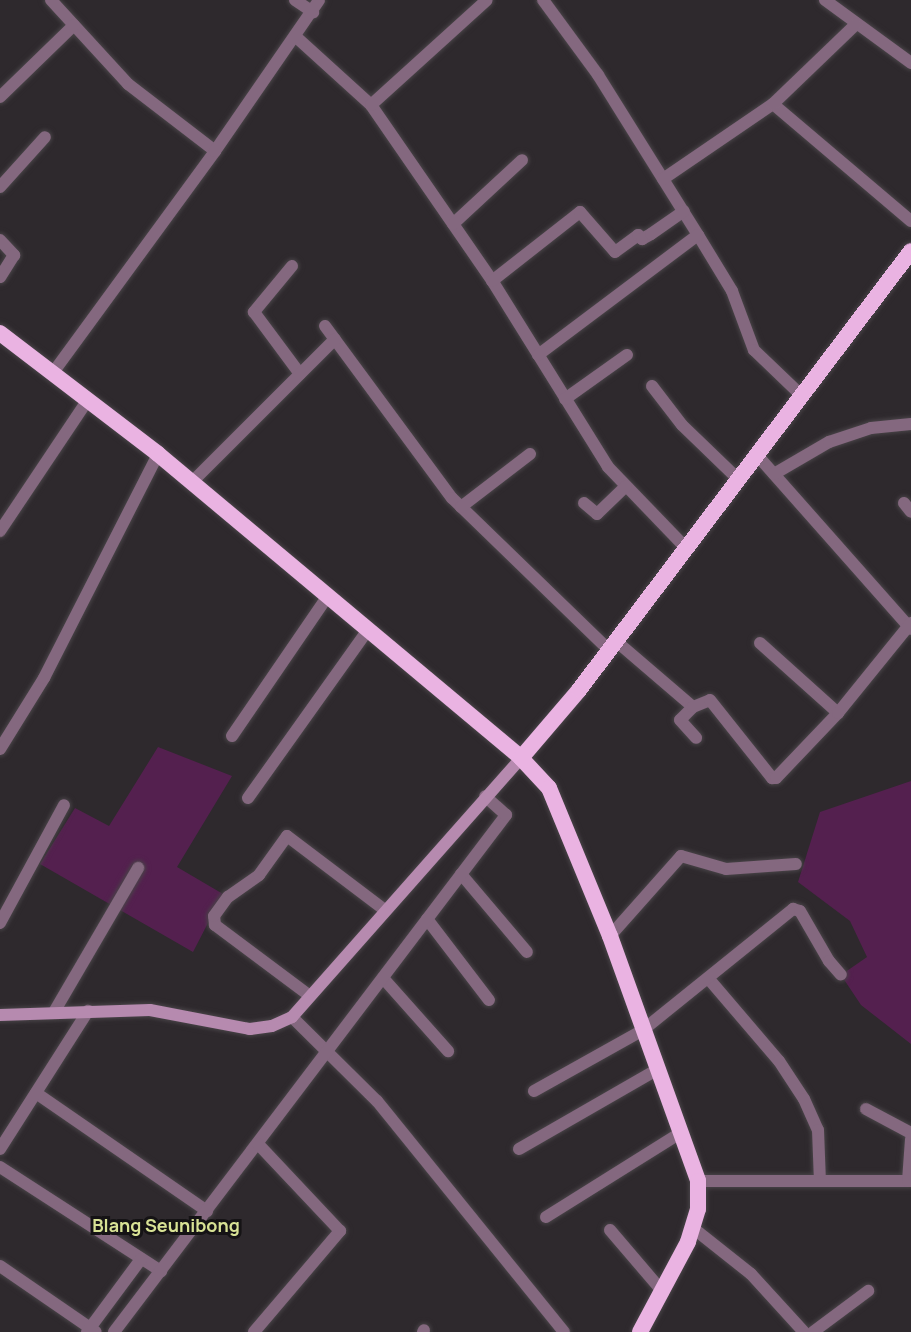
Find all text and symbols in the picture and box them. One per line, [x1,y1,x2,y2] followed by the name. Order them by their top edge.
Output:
[92,1214,240,1236] district label: Blang Seunibong

